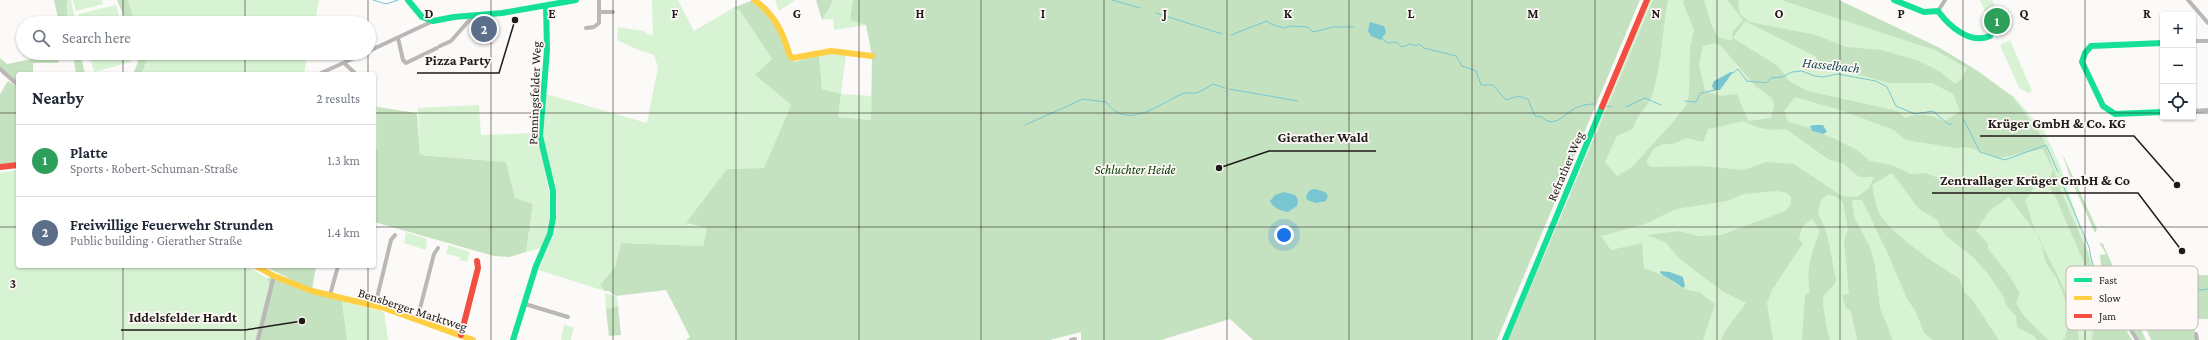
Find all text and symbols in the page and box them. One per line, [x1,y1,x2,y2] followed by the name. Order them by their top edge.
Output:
[425,6,434,21] text: D
[548,6,556,21] text: E
[672,6,679,21] text: F
[793,6,801,21] text: G
[916,6,925,21] text: H
[1041,6,1045,21] text: I
[1161,6,1167,21] text: J
[1284,6,1293,21] text: K
[1408,6,1415,21] text: L
[1527,6,1539,21] text: M
[1652,6,1661,21] text: N
[1775,6,1784,21] text: O
[1897,6,1905,21] text: P
[1984,6,2010,36] pin: 1
[2020,6,2030,21] text: Q
[2143,6,2151,21] text: R
[2160,12,2196,120] map controls
[2160,12,2196,48] button: +
[471,14,497,44] pin: 2
[16,16,376,60] search box
[30,27,52,49] icon: search
[62,30,131,46] text: Search here
[525,40,544,145] street label: Penningsfelder Weg
[417,47,499,73] callout: Pizza Party
[2160,48,2196,84] button: −
[425,52,491,68] text: Pizza Party
[1802,54,1861,76] water label: Hasselbach
[2160,84,2196,120] button: locate
[32,89,84,108] text: Nearby
[317,91,360,106] text: 2 results
[1980,110,2134,136] callout: Krüger GmbH & Co. KG
[1988,115,2126,131] text: Krüger GmbH & Co. KG
[1269,125,1376,151] callout: Gierather Wald
[1544,128,1587,203] street label: Refrather Weg
[1278,129,1369,145] text: Gierather Wald
[70,145,108,161] text: Platte
[43,153,47,168] text: 1
[327,153,360,168] text: 1.3 km
[70,161,238,176] text: Sports · Robert-Schuman-Straße
[1094,162,1176,177] park label: Schluchter Heide
[1932,167,2138,193] callout: Zentrallager Krüger GmbH & Co
[1940,172,2130,188] text: Zentrallager Krüger GmbH & Co
[70,217,273,233] text: Freiwillige Feuerwehr Strunden
[42,225,48,240] text: 2
[327,225,360,240] text: 1.4 km
[1274,225,1294,245] your location
[70,233,242,248] text: Public building · Gierather Straße
[2066,266,2198,330] legend
[2099,274,2118,286] text: Fast
[10,276,16,291] text: 3
[356,285,470,334] street label: Bensberger Marktweg
[2099,292,2121,304] text: Slow
[121,304,245,330] callout: Iddelsfelder Hardt
[129,309,238,325] text: Iddelsfelder Hardt
[2098,310,2116,323] text: Jam

